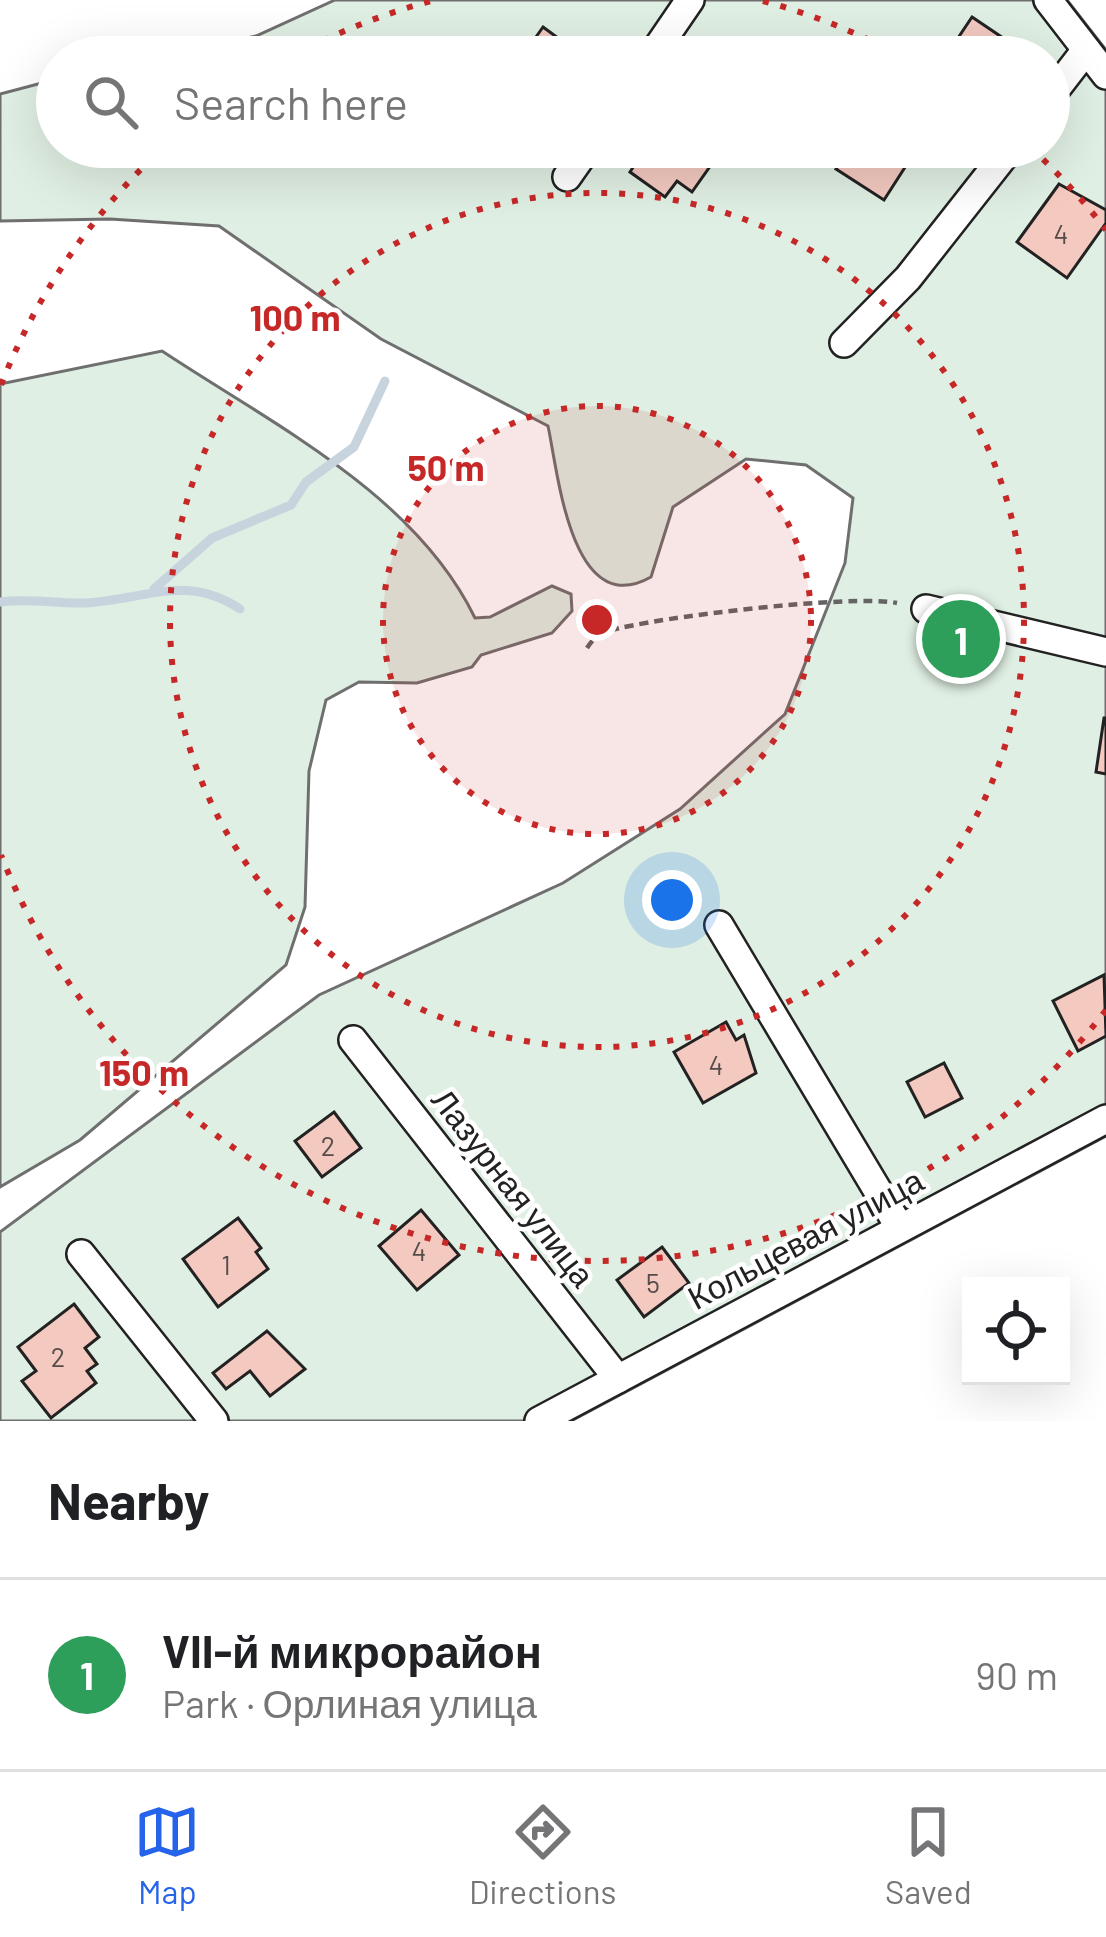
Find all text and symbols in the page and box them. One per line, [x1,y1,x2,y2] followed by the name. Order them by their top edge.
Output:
[36,36,1070,168] search box
[78,69,144,135] icon: search
[174,75,408,129] text: Search here
[1054,217,1068,249] house number: 4
[249,295,341,338] text: 100 m
[407,445,485,488] text: 50 m
[922,594,1000,684] pin: 1
[576,599,618,641] centre of rings
[642,870,702,930] your location
[709,1048,723,1080] house number: 4
[99,1050,189,1093] text: 150 m
[424,1080,604,1295] street label: Лазурная улица
[321,1129,335,1161] house number: 2
[680,1159,930,1317] street label: Кольцевая улица
[412,1234,426,1266] house number: 4
[221,1248,231,1280] house number: 1
[646,1266,660,1298] house number: 5
[962,1277,1070,1385] map controls
[962,1277,1070,1385] button: locate
[51,1340,65,1372] house number: 2
[48,1469,209,1530] text: Nearby
[162,1623,542,1677] text: VII-й микрорайон
[80,1651,94,1698] text: 1
[976,1651,1058,1698] text: 90 m
[162,1679,537,1726] text: Park · Орлиная улица
[134,1799,200,1911] tab: Map
[469,1799,616,1911] tab: Directions
[885,1799,972,1911] tab: Saved

